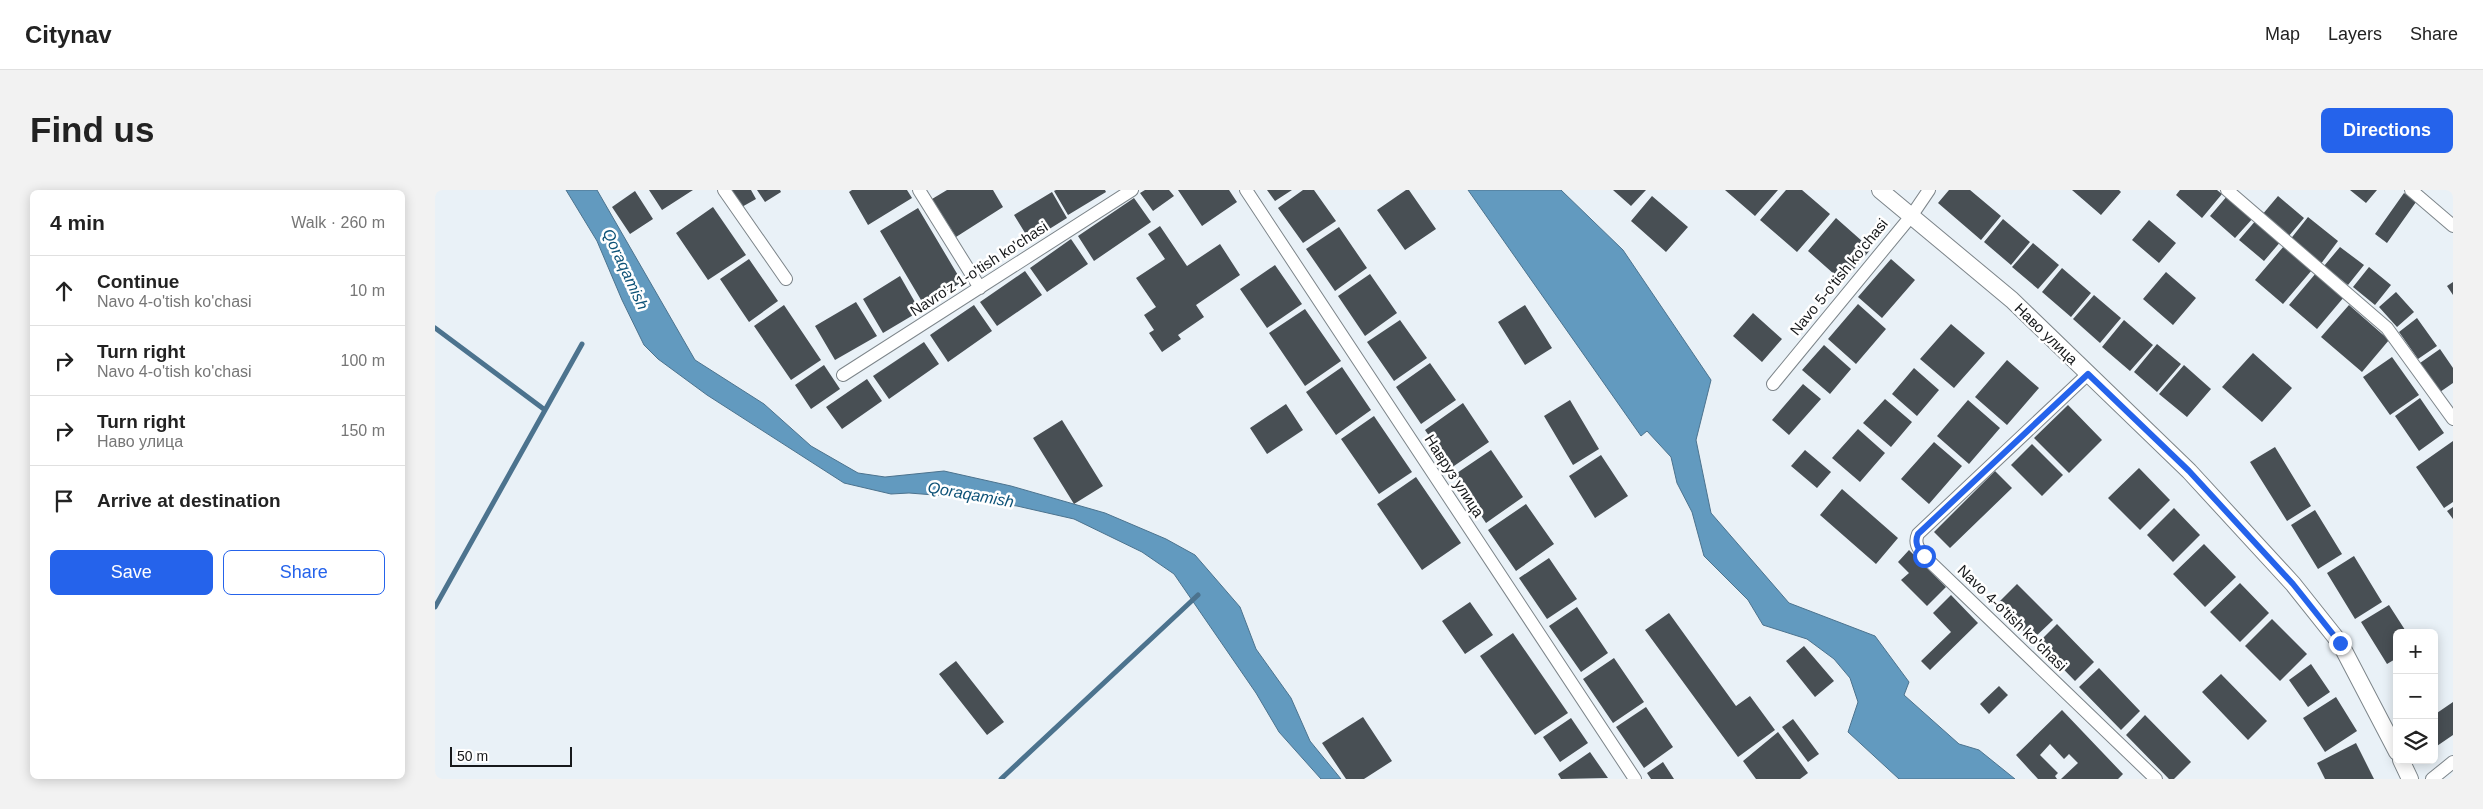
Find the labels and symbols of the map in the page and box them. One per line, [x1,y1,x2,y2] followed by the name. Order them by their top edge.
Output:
[1786,215,1891,338] street label: Navo 5-o'tish ko'chasi
[907,218,1051,319] street label: Navro'z 1-o'tish ko'chasi
[599,226,652,312] water label: Qoraqamish
[2011,299,2082,368] street label: Наво улица
[1421,431,1488,521] street label: Навруз улица
[927,479,1015,510] water label: Qoraqamish
[1913,545,1936,568] route start
[1954,561,2070,674] street label: Navo 4-o'tish ko'chasi
[2329,632,2352,655] route end
[450,744,573,767] scale bar

